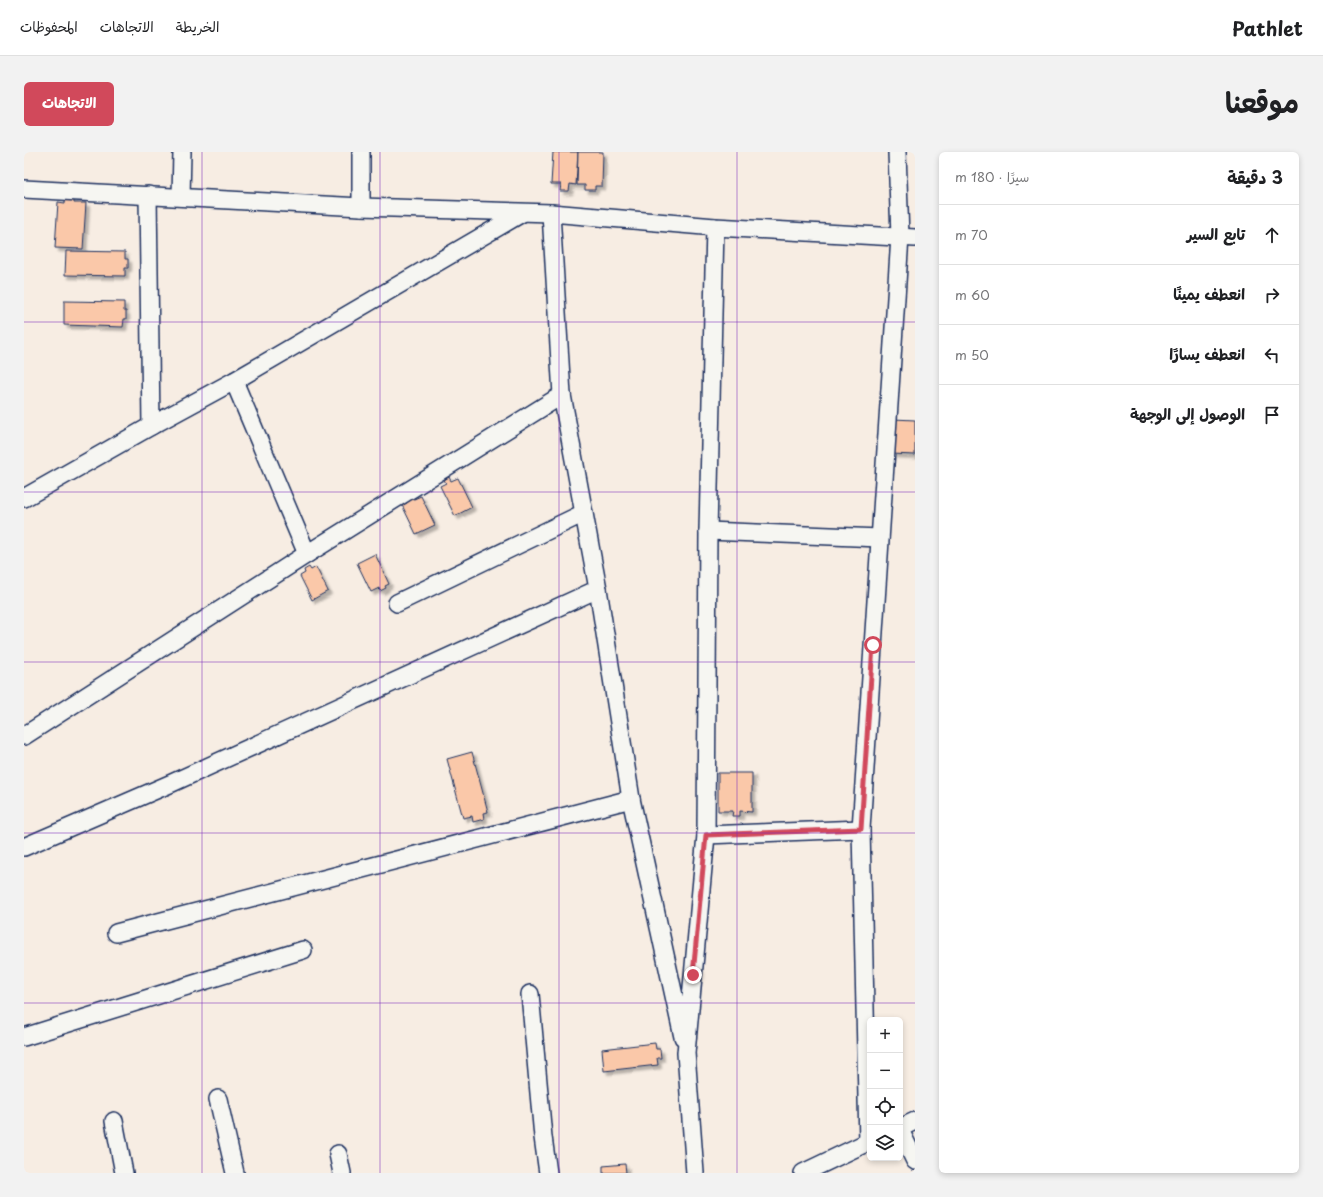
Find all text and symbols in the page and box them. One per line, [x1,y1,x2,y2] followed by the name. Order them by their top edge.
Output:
[1232,14,1303,42] text: Pathlet
[20,16,78,37] text: المحفوظات
[100,16,154,37] text: الاتجاهات
[176,16,219,37] text: الخريطة
[1225,80,1299,123] text: موقعنا
[24,82,114,126] button: الاتجاهات
[1227,164,1283,190] text: 3 دقيقة
[955,167,1029,186] text: سيرًا · 180 m
[1187,222,1245,245] text: تابع السير
[1261,224,1283,246] icon: ahead
[955,225,988,244] text: 70 m
[1173,282,1245,305] text: انعطف يمينًا
[1261,284,1283,306] icon: right
[955,285,990,304] text: 60 m
[1169,342,1245,365] text: انعطف يسارًا
[1261,344,1283,366] icon: left
[955,345,989,364] text: 50 m
[1130,402,1245,425] text: الوصول إلى الوجهة
[1261,404,1283,426] icon: arrive
[864,636,882,654] route start
[684,966,702,984] route end
[867,1017,903,1161] map controls
[867,1017,903,1053] button: +
[867,1053,903,1089] button: −
[867,1089,903,1125] button: locate
[867,1125,903,1161] button: layers

